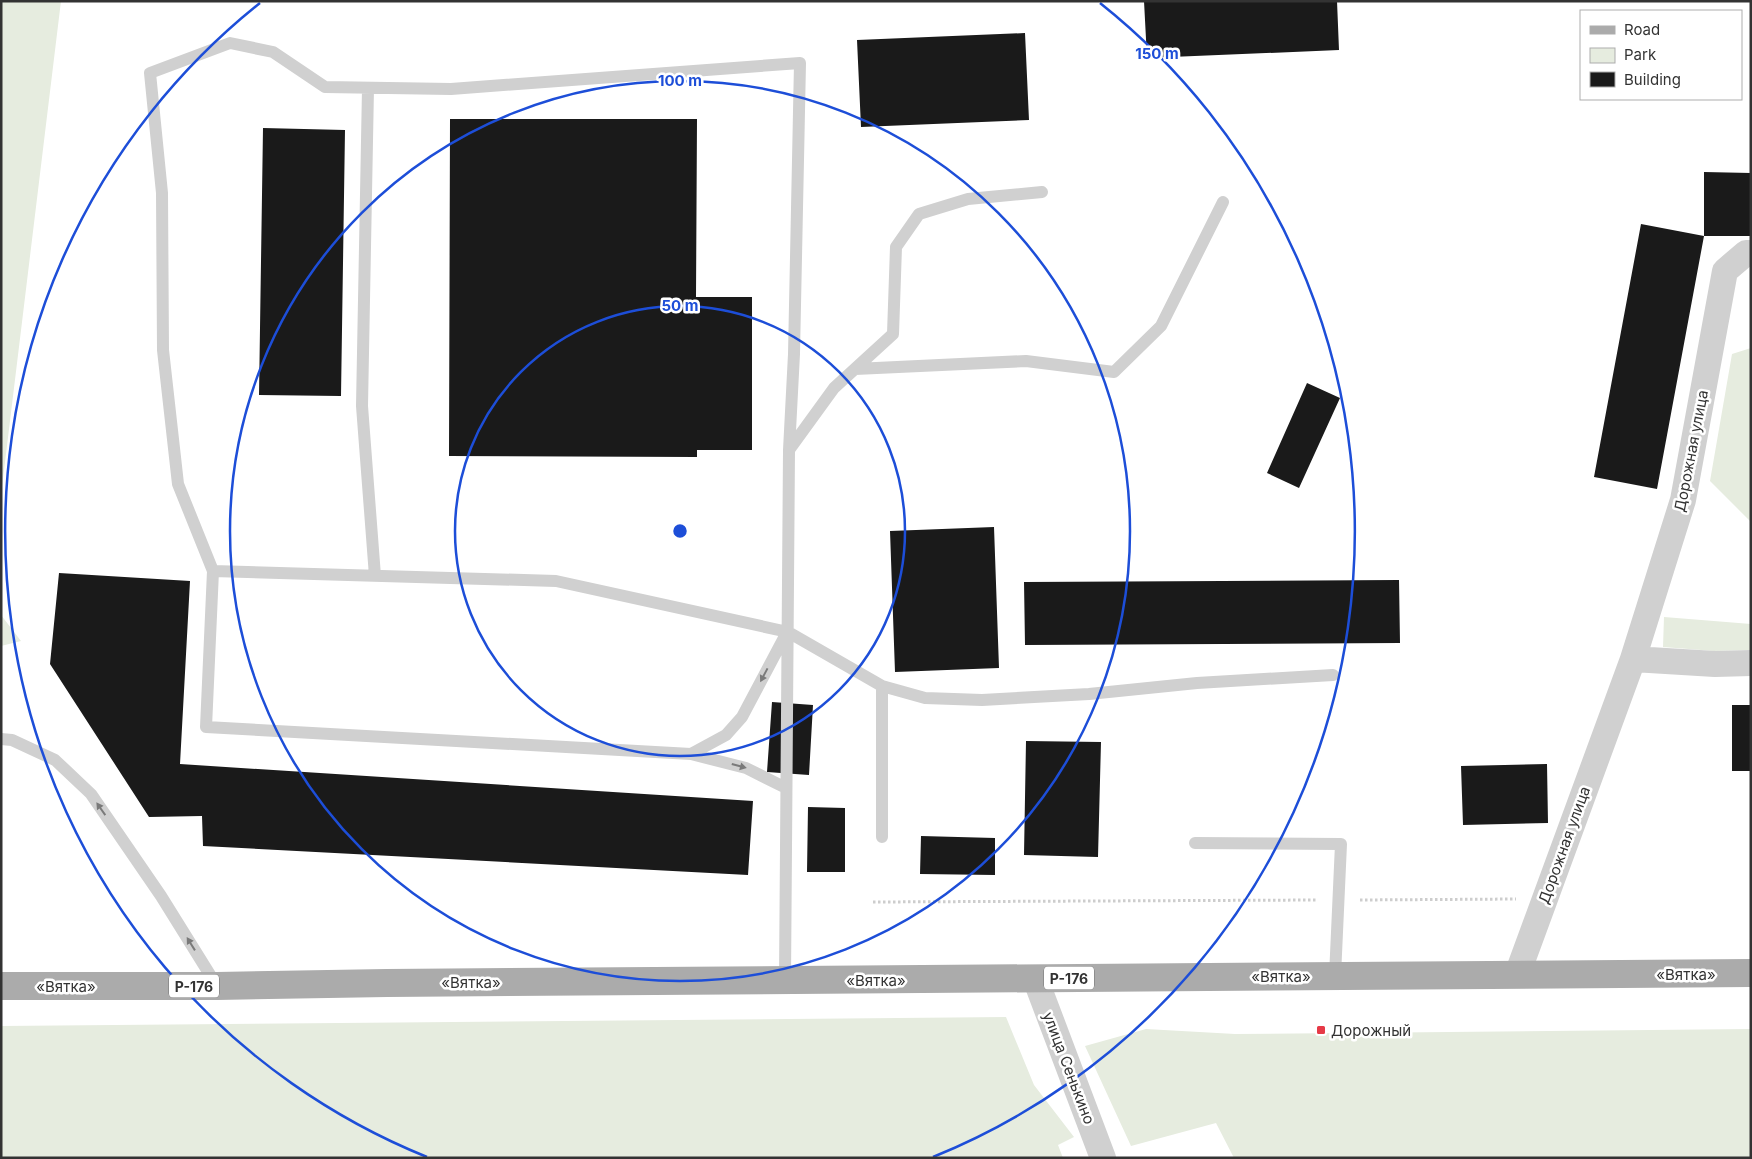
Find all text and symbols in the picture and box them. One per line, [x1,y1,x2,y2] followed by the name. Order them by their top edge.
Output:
[1580,10,1742,100] legend
[1624,20,1660,39] text: Road
[1135,44,1179,63] text: 150 m
[1624,45,1657,64] text: Park
[1624,70,1681,89] text: Building
[658,71,702,90] text: 100 m
[662,296,698,315] text: 50 m
[1670,388,1712,514] street label: Дорожная улица
[671,522,689,540] centre of rings
[760,668,769,681] one-way arrow
[731,762,746,770] one-way arrow
[1534,784,1594,906] street label: Дорожная улица
[96,802,106,816] one-way arrow
[187,938,196,951] one-way arrow
[1656,965,1716,984] street label: «Вятка»
[1044,966,1094,990] road number: Р-176
[1251,967,1311,986] street label: «Вятка»
[846,971,906,990] street label: «Вятка»
[441,973,501,992] street label: «Вятка»
[169,974,219,998] road number: Р-176
[36,977,96,996] street label: «Вятка»
[1039,1009,1099,1127] street label: улица Сенькино
[1331,1021,1411,1040] place label: Дорожный
[1315,1024,1327,1036] marker: Дорожный

